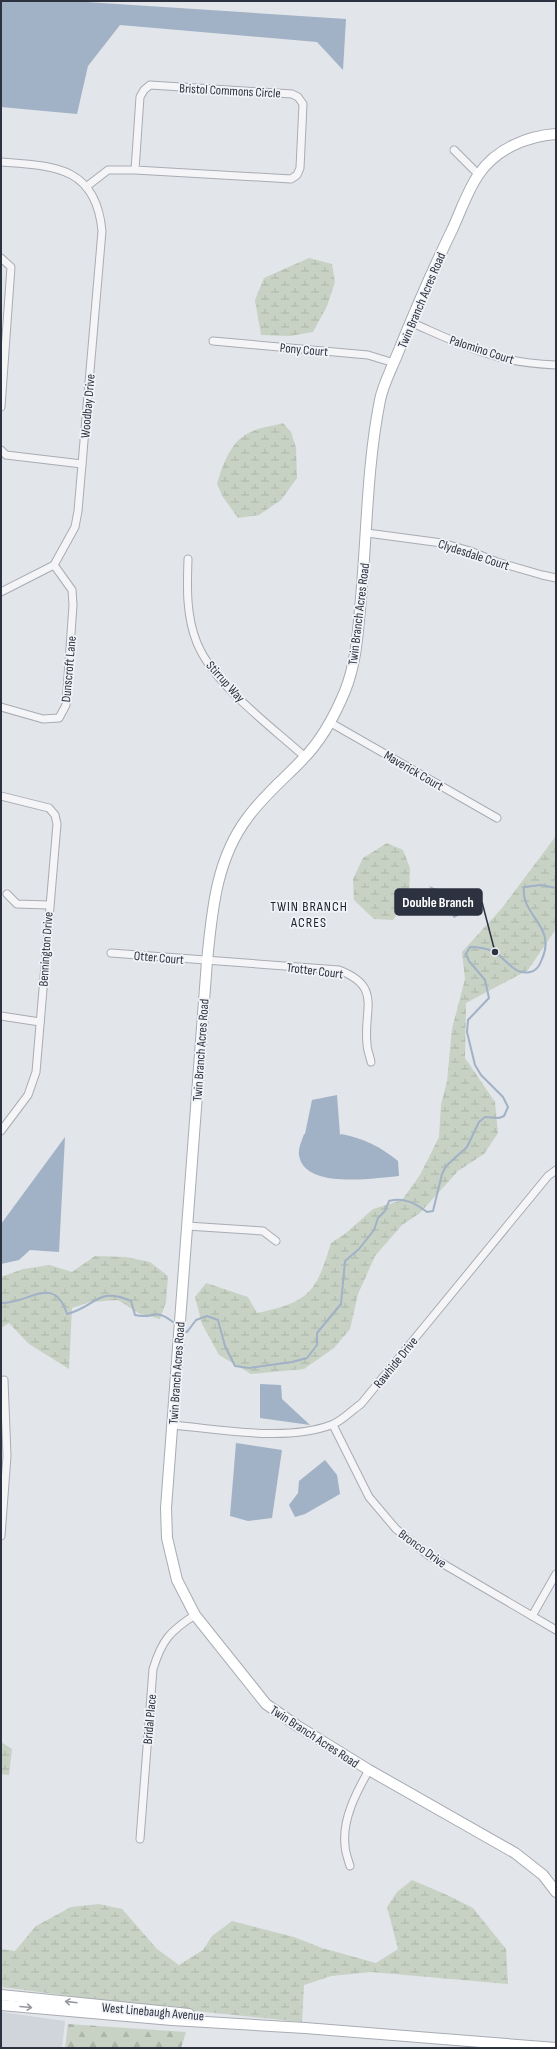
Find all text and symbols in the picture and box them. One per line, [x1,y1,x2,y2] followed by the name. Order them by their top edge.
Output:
[179,80,281,102] street label: Bristol Commons Circle
[394,250,449,351] street label: Twin Branch Acres Road
[447,332,516,368] street label: Palomino Court
[279,340,329,360] street label: Pony Court
[77,373,99,439] street label: Woodbay Drive
[436,536,511,574] street label: Clydesdale Court
[345,562,373,666] street label: Twin Branch Acres Road
[58,635,80,703] street label: Dunscroft Lane
[202,658,248,706] street label: Stirrup Way
[381,747,446,794] street label: Maverick Court
[395,889,482,915] callout: Double Branch
[402,894,474,911] text: Double Branch
[270,898,348,931] district label: TWIN BRANCH ACRES
[35,911,57,987] street label: Bennington Drive
[133,948,185,968] street label: Otter Court
[286,960,344,982] street label: Trotter Court
[189,998,213,1102] street label: Twin Branch Acres Road
[165,1321,189,1425] street label: Twin Branch Acres Road
[370,1334,421,1392] street label: Rawhide Drive
[395,1526,450,1572] street label: Bronco Drive
[140,1693,160,1745] street label: Bridal Place
[267,1702,362,1772] street label: Twin Branch Acres Road
[65,1999,78,2006] one-way arrow
[101,2000,205,2024] street label: West Linebaugh Avenue
[19,2003,32,2011] one-way arrow

